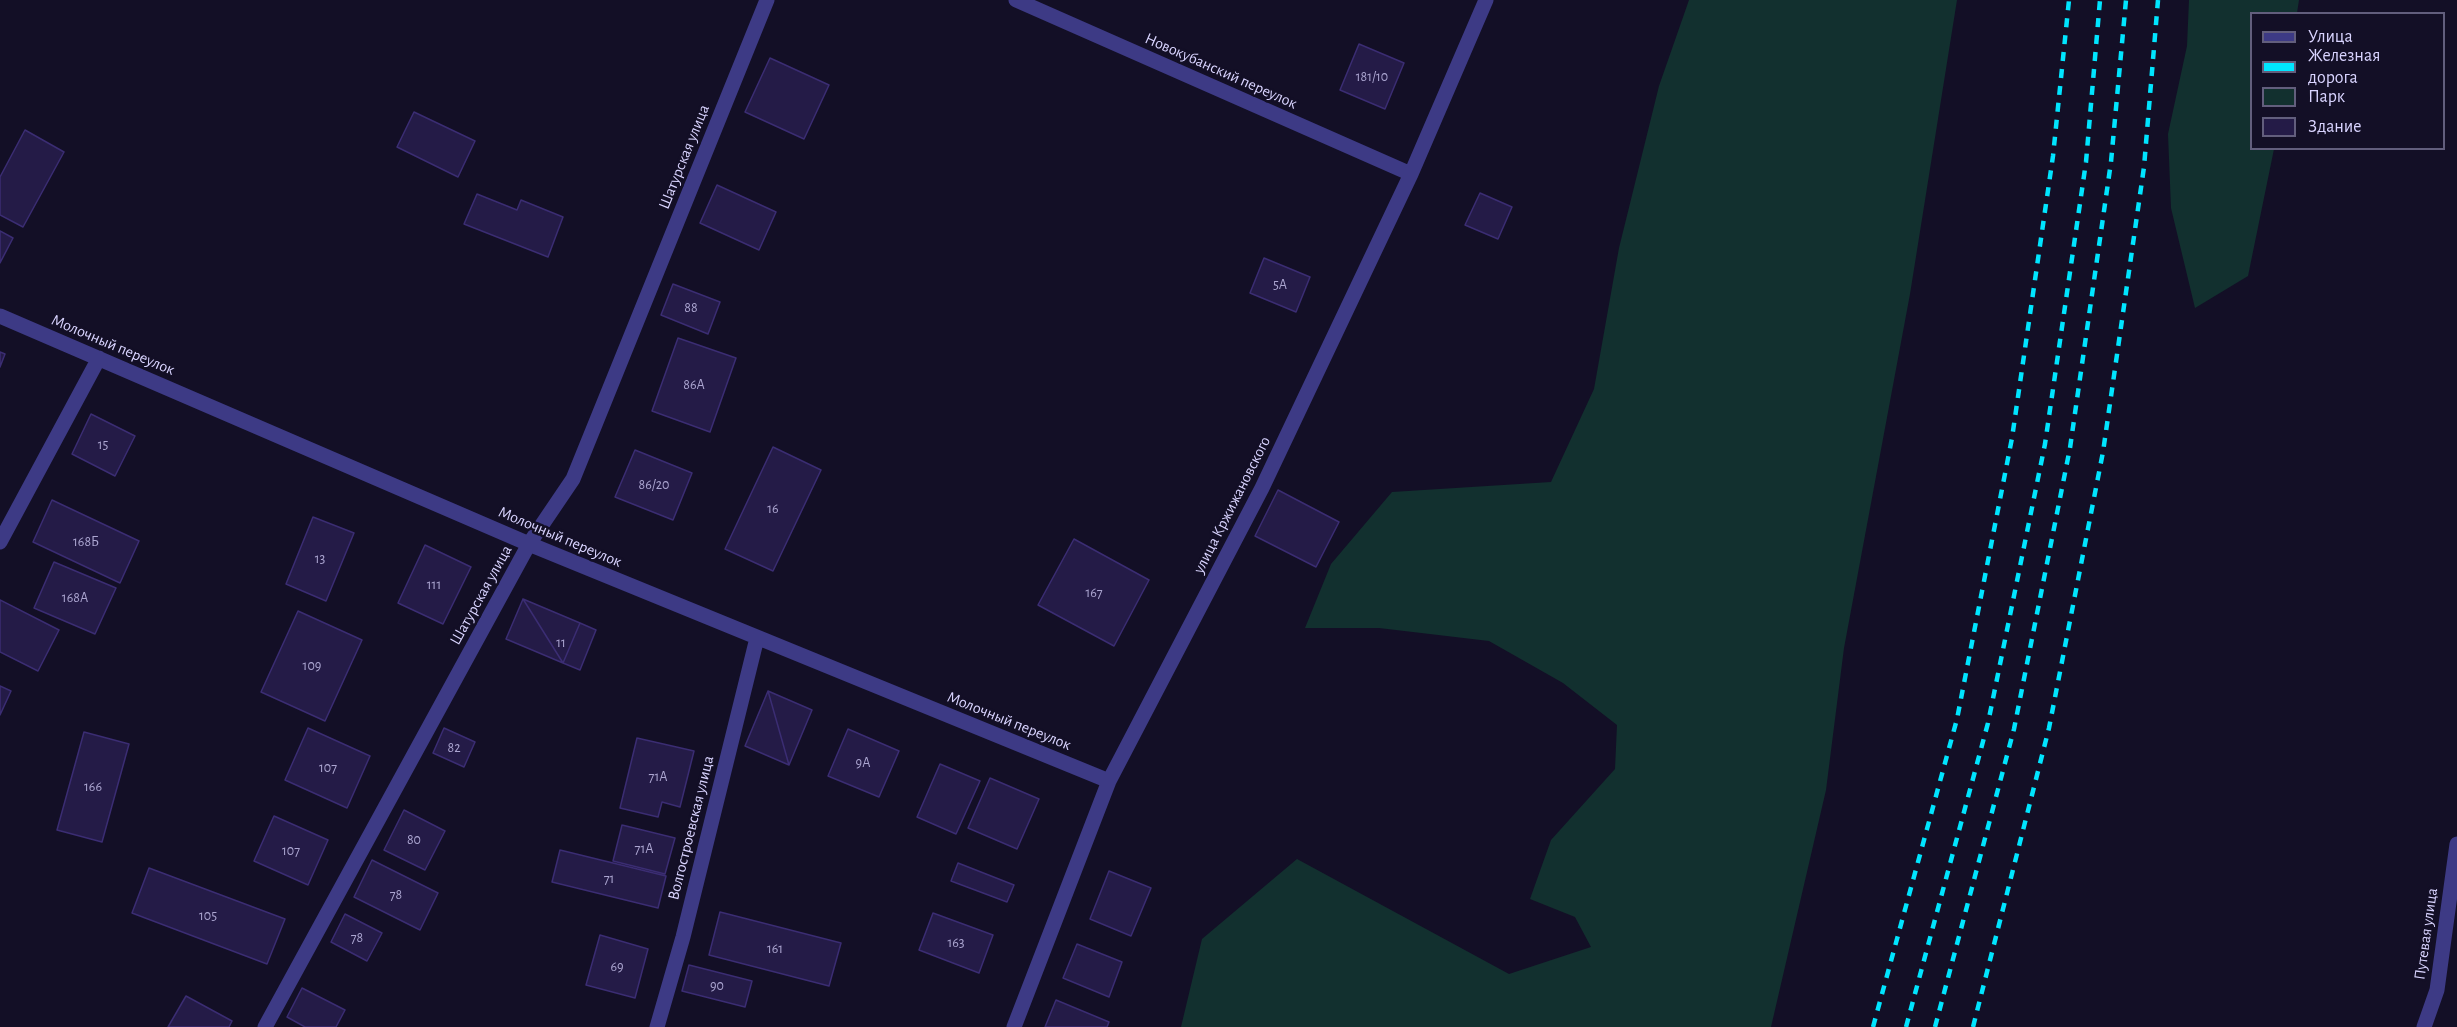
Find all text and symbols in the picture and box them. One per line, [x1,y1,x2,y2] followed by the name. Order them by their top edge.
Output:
[2250,12,2445,150] legend
[2308,28,2353,46] text: Улица
[1142,29,1300,113] street label: Новокубанский переулок
[2308,47,2380,87] text: Железная дорога
[1356,69,1388,85] house number: 181/10
[2308,88,2345,106] text: Парк
[654,102,714,212] street label: Шатурская улица
[2308,118,2362,136] text: Здание
[1273,277,1287,293] house number: 5А
[684,300,698,316] house number: 88
[48,310,178,380] street label: Молочный переулок
[683,377,705,393] house number: 86А
[1189,433,1275,577] street label: улица Кржижановского
[98,437,108,453] house number: 15
[639,477,669,493] house number: 86/20
[767,501,779,517] house number: 16
[495,502,625,572] street label: Молочный переулок
[73,534,99,550] house number: 168Б
[446,542,516,648] street label: Шатурская улица
[315,551,325,567] house number: 13
[427,577,441,593] house number: 111
[1085,585,1103,601] house number: 167
[62,590,88,606] house number: 168А
[556,635,566,651] house number: 11
[303,658,321,674] house number: 109
[944,687,1074,755] street label: Молочный переулок
[447,740,461,756] house number: 82
[664,754,718,902] street label: Волгостроевская улица
[856,755,870,771] house number: 9А
[319,760,337,776] house number: 107
[649,769,667,785] house number: 71А
[84,779,102,795] house number: 166
[407,832,421,848] house number: 80
[635,841,653,857] house number: 71А
[282,843,300,859] house number: 107
[604,871,614,887] house number: 71
[390,887,402,903] house number: 78
[2410,887,2442,981] street label: Путевая улица
[199,908,217,924] house number: 105
[351,930,363,946] house number: 78
[947,935,965,951] house number: 163
[767,941,783,957] house number: 161
[610,959,624,975] house number: 69
[710,978,724,994] house number: 90

